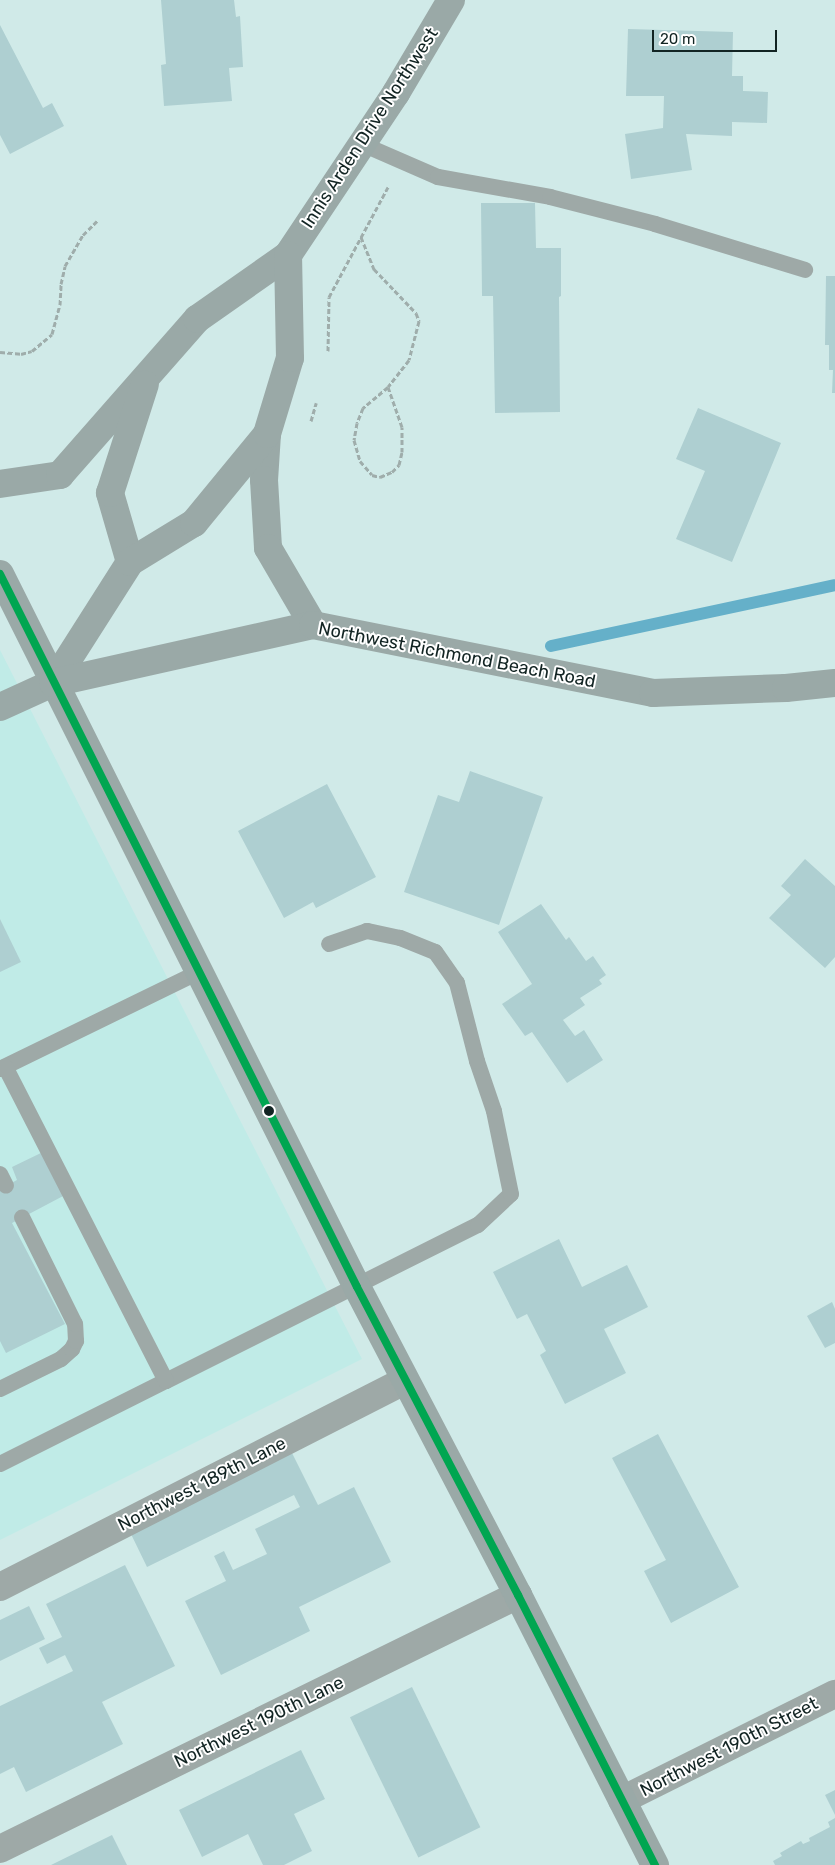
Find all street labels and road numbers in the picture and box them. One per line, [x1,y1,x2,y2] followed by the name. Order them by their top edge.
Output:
[297,23,443,233] street label: Innis Arden Drive Northwest
[317,618,597,692] street label: Northwest Richmond Beach Road
[114,1432,290,1536] street label: Northwest 189th Lane
[171,1672,347,1772] street label: Northwest 190th Lane
[636,1693,822,1801] street label: Northwest 190th Street

